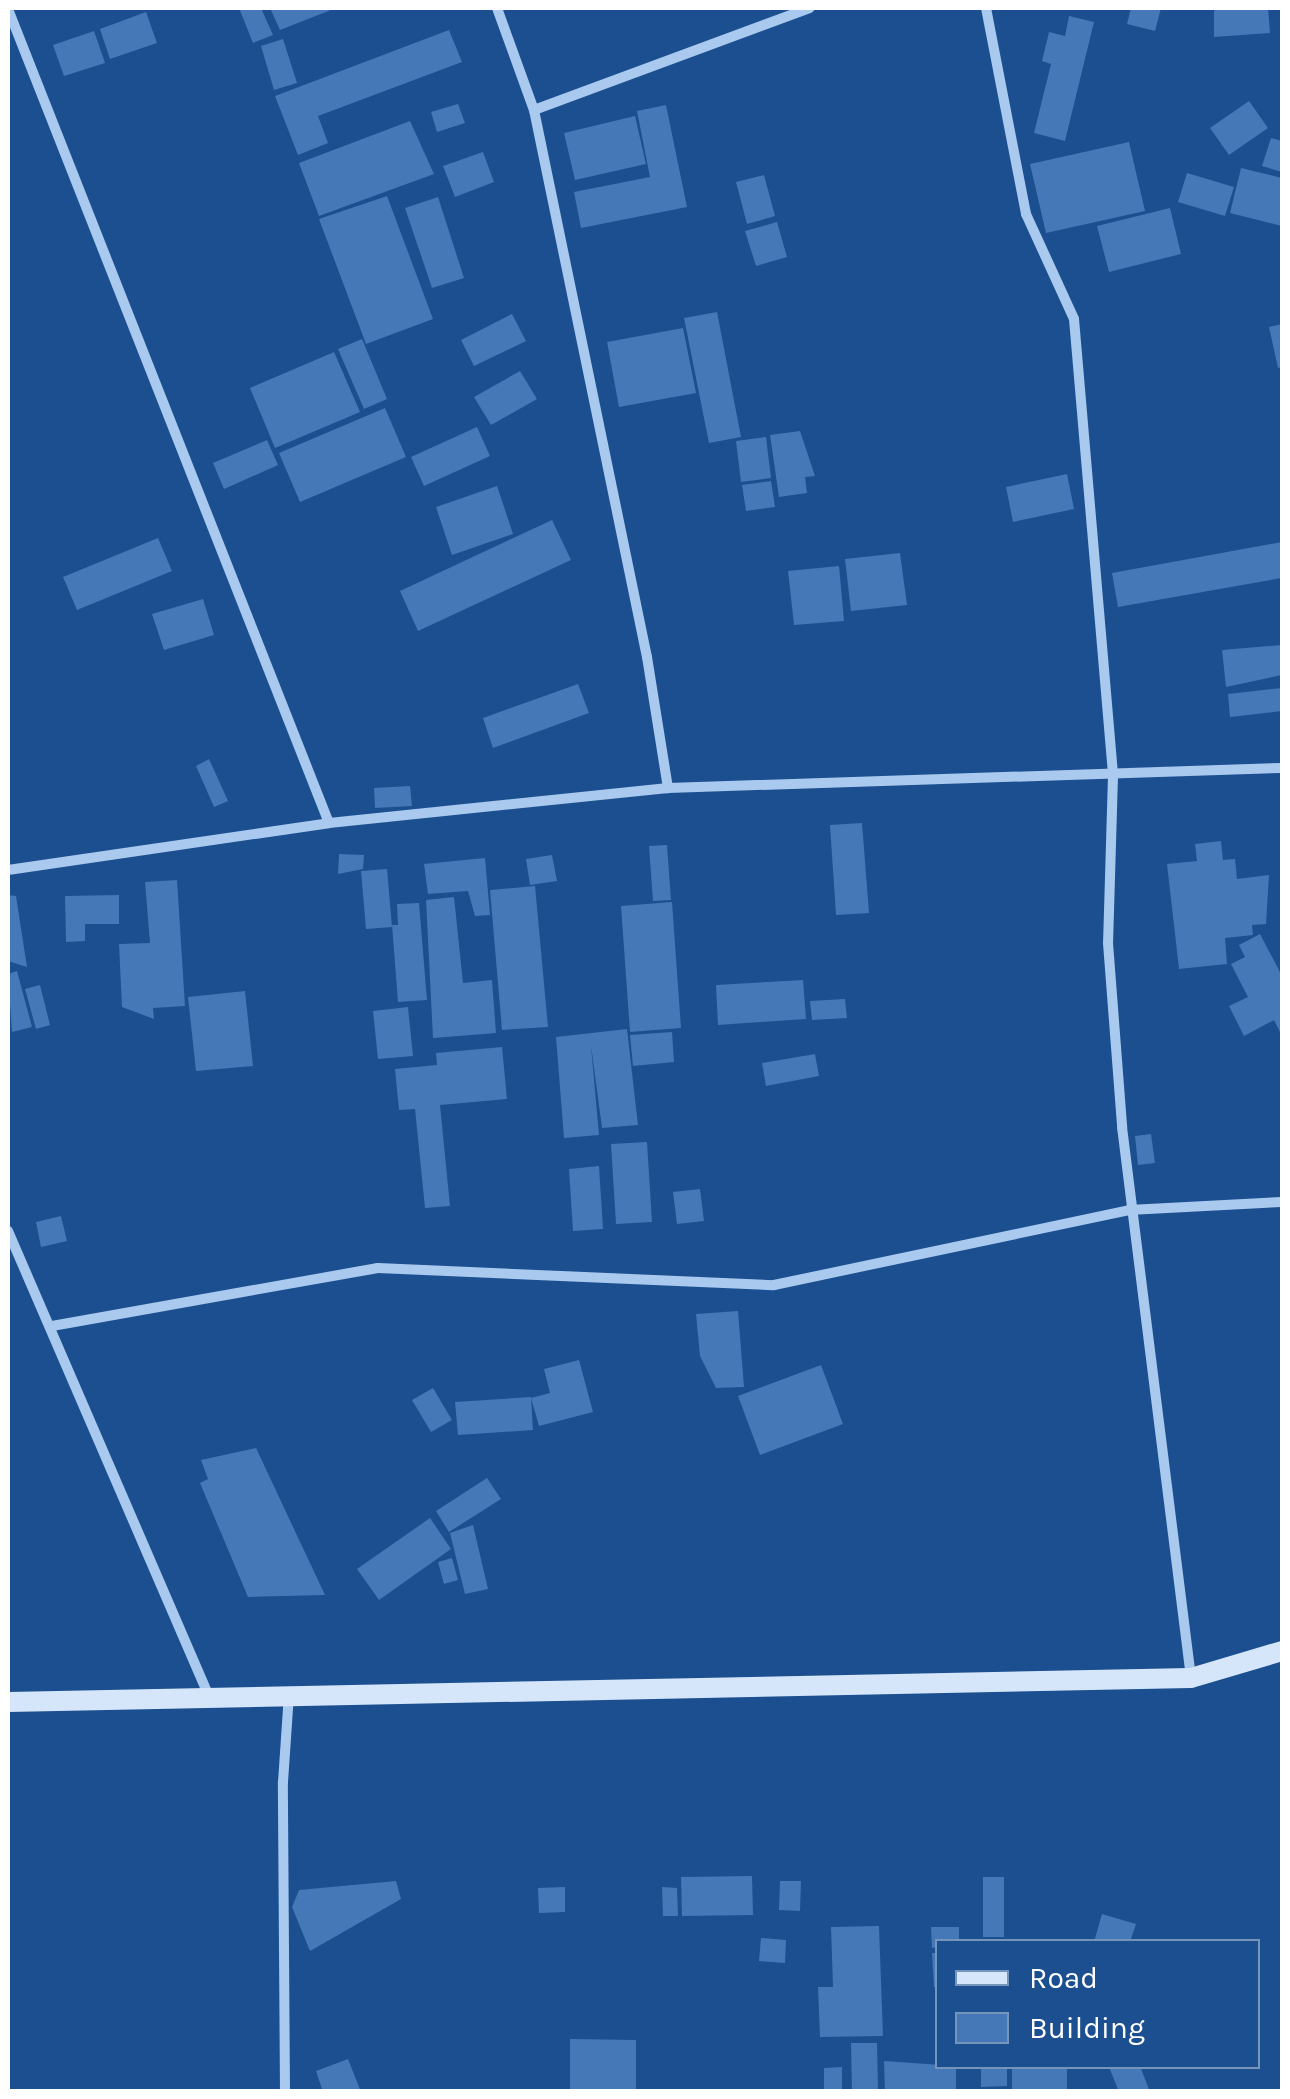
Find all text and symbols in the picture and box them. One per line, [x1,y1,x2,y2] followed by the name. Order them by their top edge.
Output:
[935,1939,1260,2069] legend
[1029,1960,1098,1996] text: Road
[1029,2010,1145,2046] text: Building

